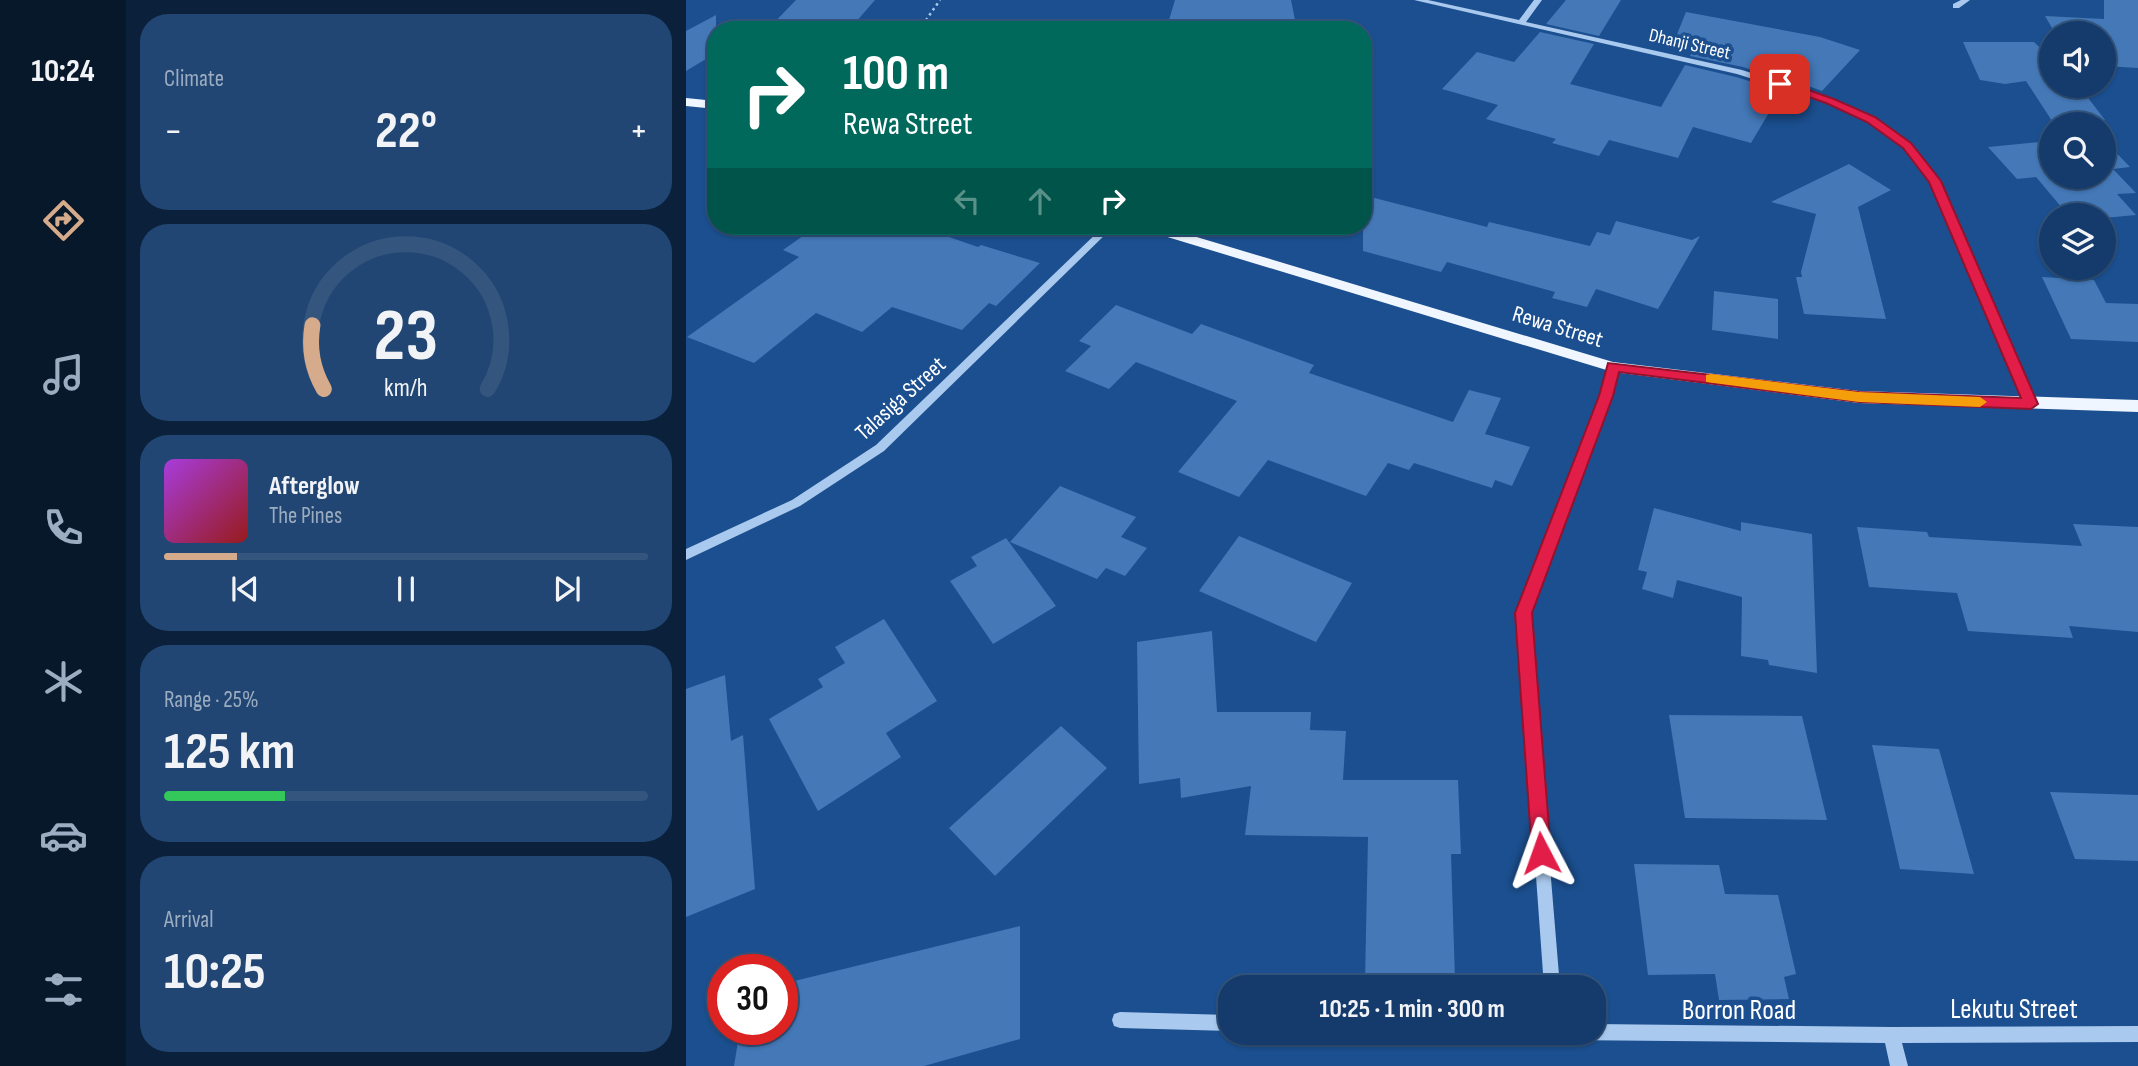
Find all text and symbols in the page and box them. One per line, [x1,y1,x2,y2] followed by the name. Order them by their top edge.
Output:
[2039,21,2116,280] map controls
[2039,21,2116,98] button: sound
[1647,24,1733,65] street label: Dhanji Street
[843,45,949,104] text: 100 m
[728,49,819,140] icon: right
[31,52,95,91] text: 10:24
[1750,54,1810,114] pin
[164,65,224,93] text: Climate
[1761,65,1799,103] icon: arrive
[375,100,437,163] text: 22°
[843,105,973,144] text: Rewa Street
[164,109,183,154] text: −
[629,109,648,154] text: +
[2039,112,2116,189] button: search
[948,182,986,220] icon: left
[1021,182,1059,220] icon: ahead
[1094,182,1132,220] icon: right
[39,196,88,245] icon: directions
[2039,203,2116,280] button: layers
[374,293,438,381] text: 23
[1509,300,1606,354] street label: Rewa Street
[39,350,88,399] icon: music
[850,351,952,447] street label: Talasiga Street
[384,372,428,403] text: km/h
[269,471,360,502] text: Afterglow
[269,502,342,530] text: The Pines
[39,503,88,552] icon: phone
[226,570,264,608] icon: previous
[387,570,425,608] icon: pause
[548,570,586,608] icon: next
[39,657,88,706] icon: climate
[164,686,259,714] text: Range · 25%
[164,721,295,784] text: 125 km
[39,811,88,860] icon: car
[1504,816,1578,890] position arrow
[164,906,213,934] text: Arrival
[164,941,266,1004] text: 10:25
[707,954,798,1045] speed limit sign: 30
[39,965,88,1014] icon: filters
[1950,993,2078,1026] street label: Lekutu Street
[1319,994,1505,1025] text: 10:25 · 1 min · 300 m
[1682,994,1796,1027] street label: Borron Road

